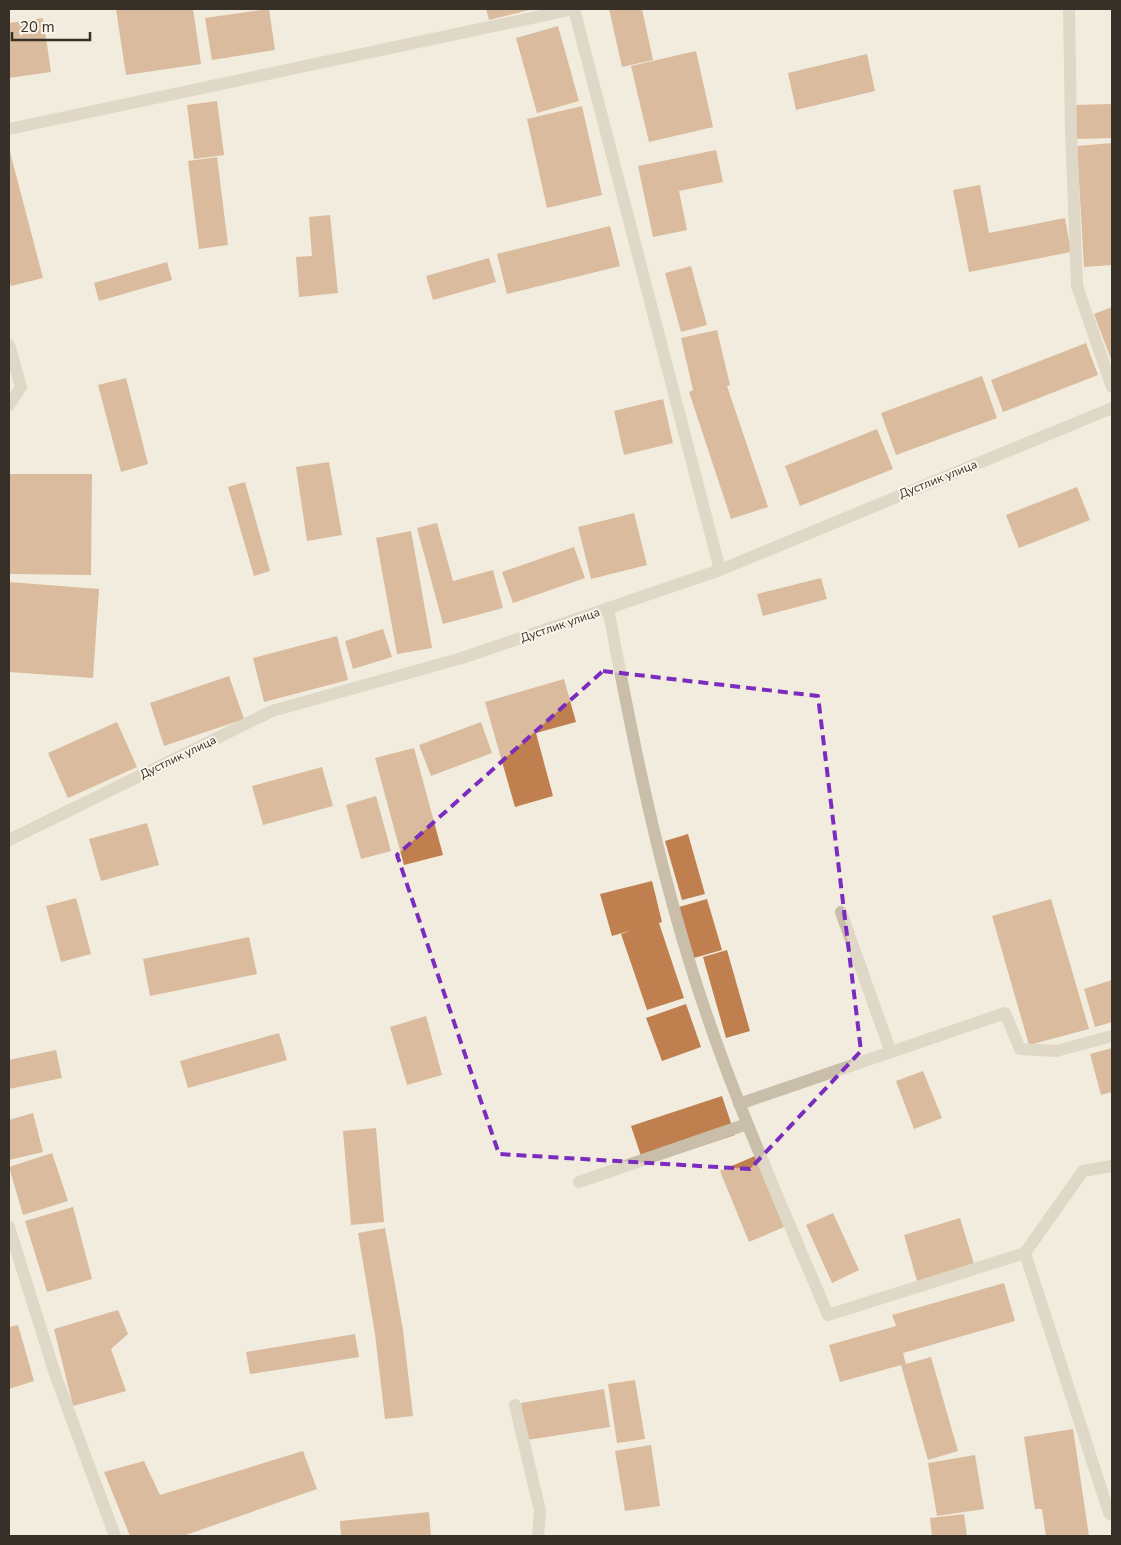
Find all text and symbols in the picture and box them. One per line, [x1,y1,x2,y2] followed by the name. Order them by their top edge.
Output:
[12,10,90,42] scale bar
[20,17,55,37] text: 20 m
[896,456,980,502] street label: Дустлик улица
[518,604,602,646] street label: Дустлик улица
[137,732,219,782] street label: Дустлик улица

